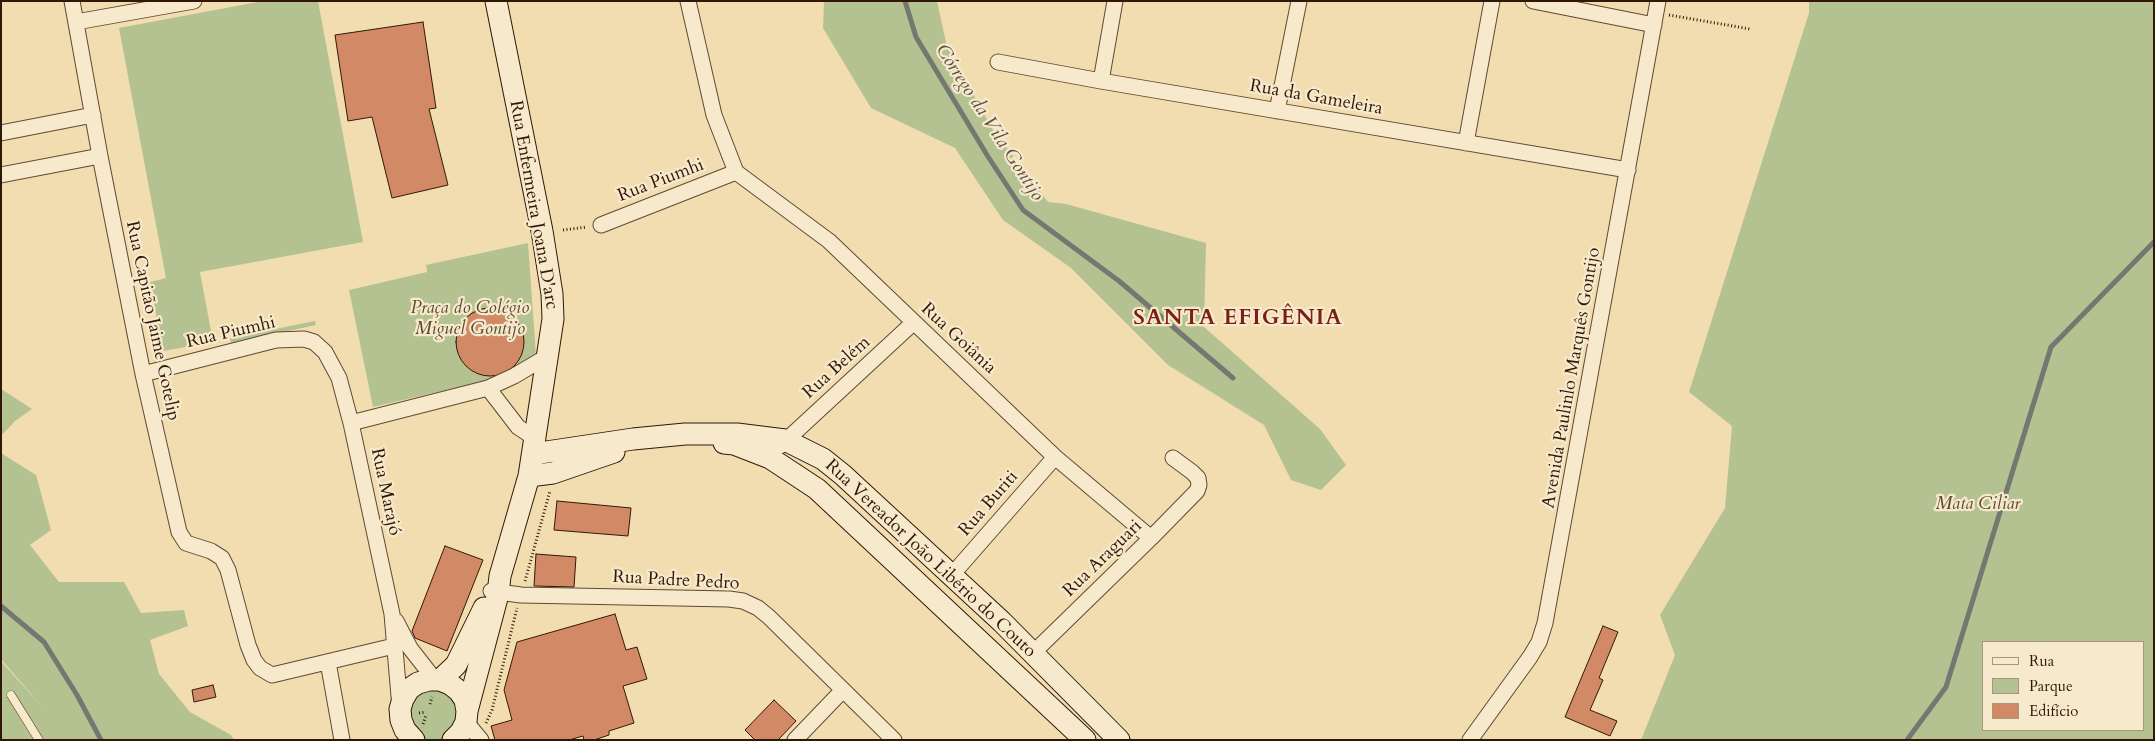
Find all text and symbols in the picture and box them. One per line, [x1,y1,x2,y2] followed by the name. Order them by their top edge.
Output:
[930,40,1048,206] water label: Córrego da Vila Gontijo
[1248,76,1384,120] street label: Rua da Gameleira
[504,99,562,311] street label: Rua Enfermeira Joana D'arc
[615,155,707,207] street label: Rua Piumhi
[120,219,184,423] street label: Rua Capitão Jaime Gotelip
[1538,246,1606,510] street label: Avenida Paulinlo Marquês Gontijo
[411,298,529,340] park label: Praça do Colégio Miguel Gontijo
[916,299,1000,379] street label: Rua Goiânia
[1131,306,1345,332] district label: SANTA EFIGÊNIA
[184,312,278,354] street label: Rua Piumhi
[799,332,875,404] street label: Rua Belém
[365,446,405,538] street label: Rua Marajó
[820,455,1040,663] street label: Rua Vereador João Libério do Couto
[955,467,1023,541] street label: Rua Buriti
[1936,494,2020,516] park label: Mata Ciliar
[1059,516,1147,602] street label: Rua Araguari
[612,567,740,595] street label: Rua Padre Pedro
[1982,641,2145,731] legend
[2029,651,2054,671] text: Rua
[2029,676,2073,696] text: Parque
[2029,701,2078,721] text: Edifício

